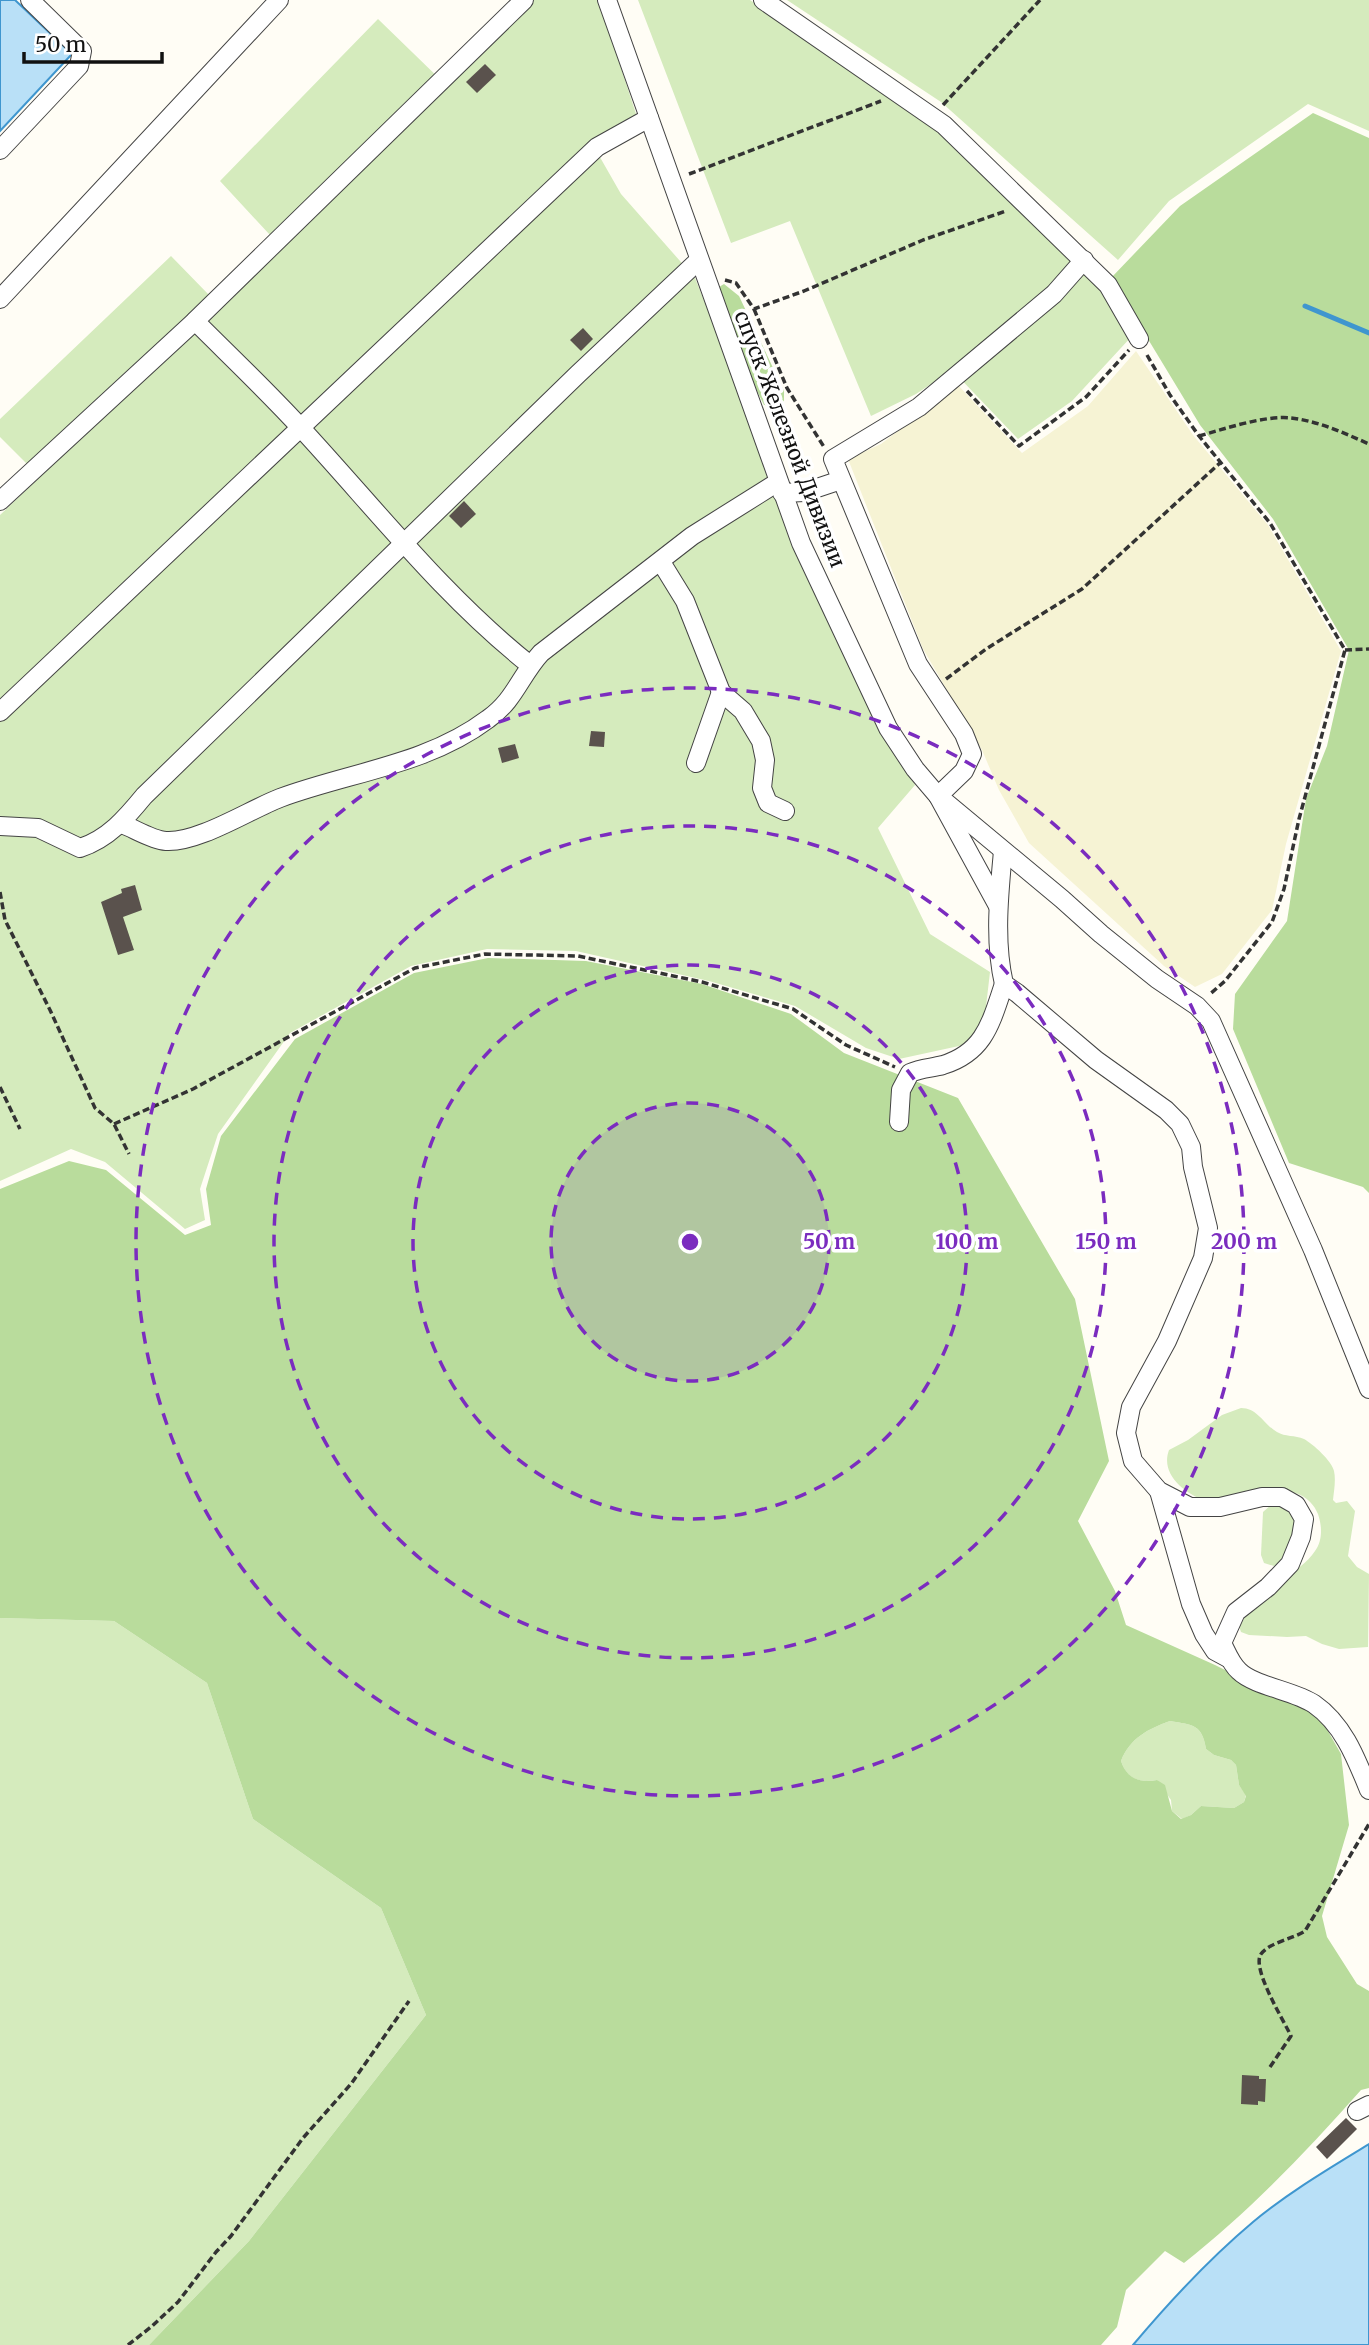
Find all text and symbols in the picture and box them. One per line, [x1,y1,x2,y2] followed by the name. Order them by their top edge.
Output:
[24,21,163,65] scale bar
[35,31,86,58] text: 50 m
[728,307,852,571] street label: спуск Железной Дивизии
[803,1228,855,1255] text: 50 m
[936,1228,998,1255] text: 100 m
[1075,1228,1137,1255] text: 150 m
[1211,1228,1277,1255] text: 200 m
[678,1230,702,1254] centre of rings

